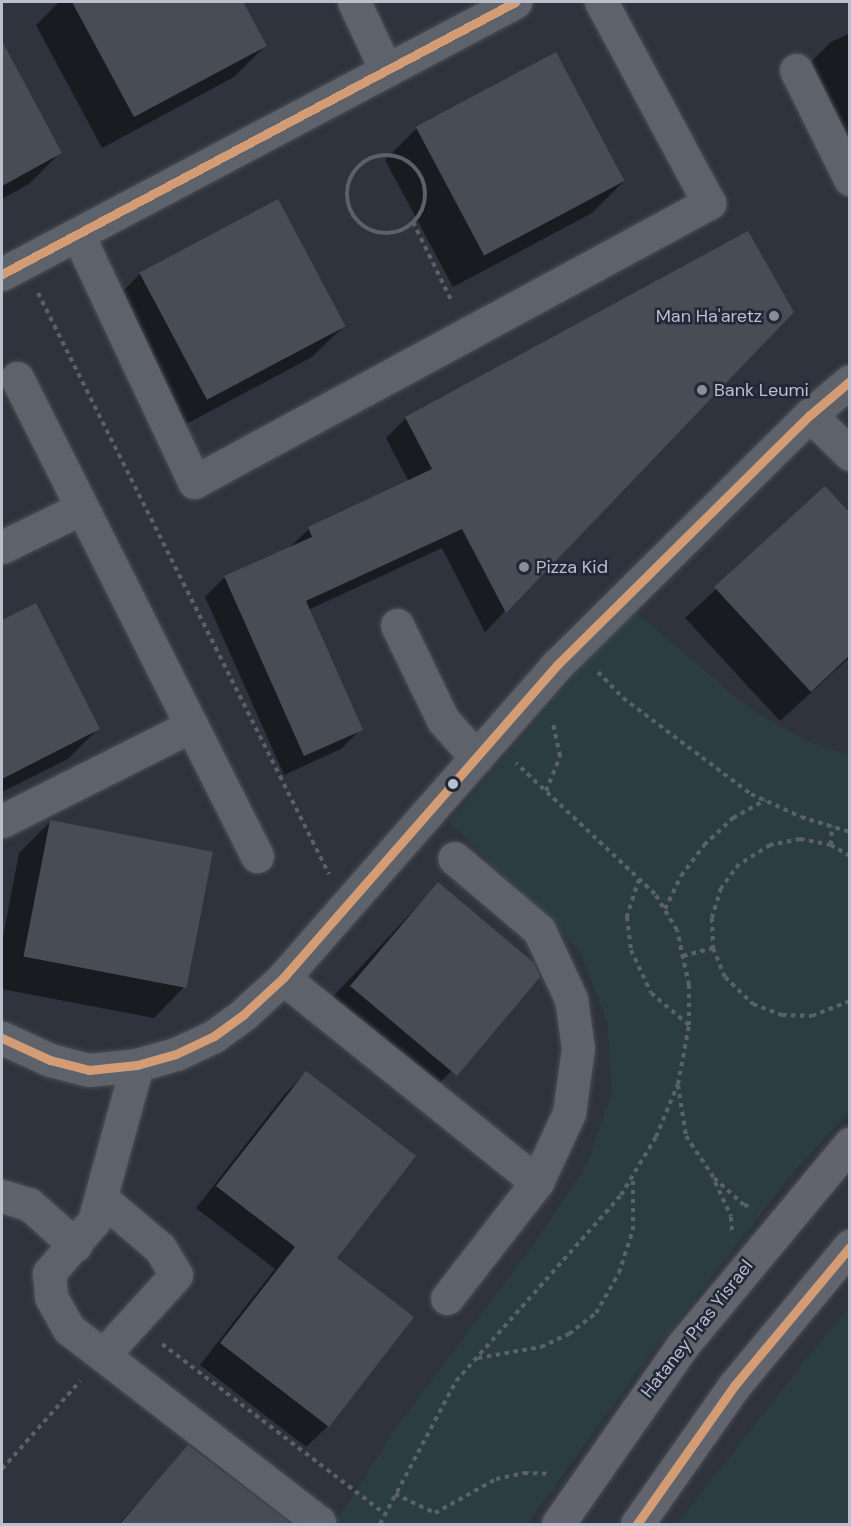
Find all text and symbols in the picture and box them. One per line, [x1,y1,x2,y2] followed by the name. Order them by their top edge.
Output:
[656,305,762,327] place label: Man Ha'aretz
[767,309,781,323] marker: Man Ha'aretz
[714,379,809,401] place label: Bank Leumi
[695,383,709,397] marker: Bank Leumi
[536,556,608,578] place label: Pizza Kid
[517,560,531,574] marker: Pizza Kid
[447,778,459,790] unlabelled marker
[637,1256,757,1402] street label: Hataney Pras Yisrael

